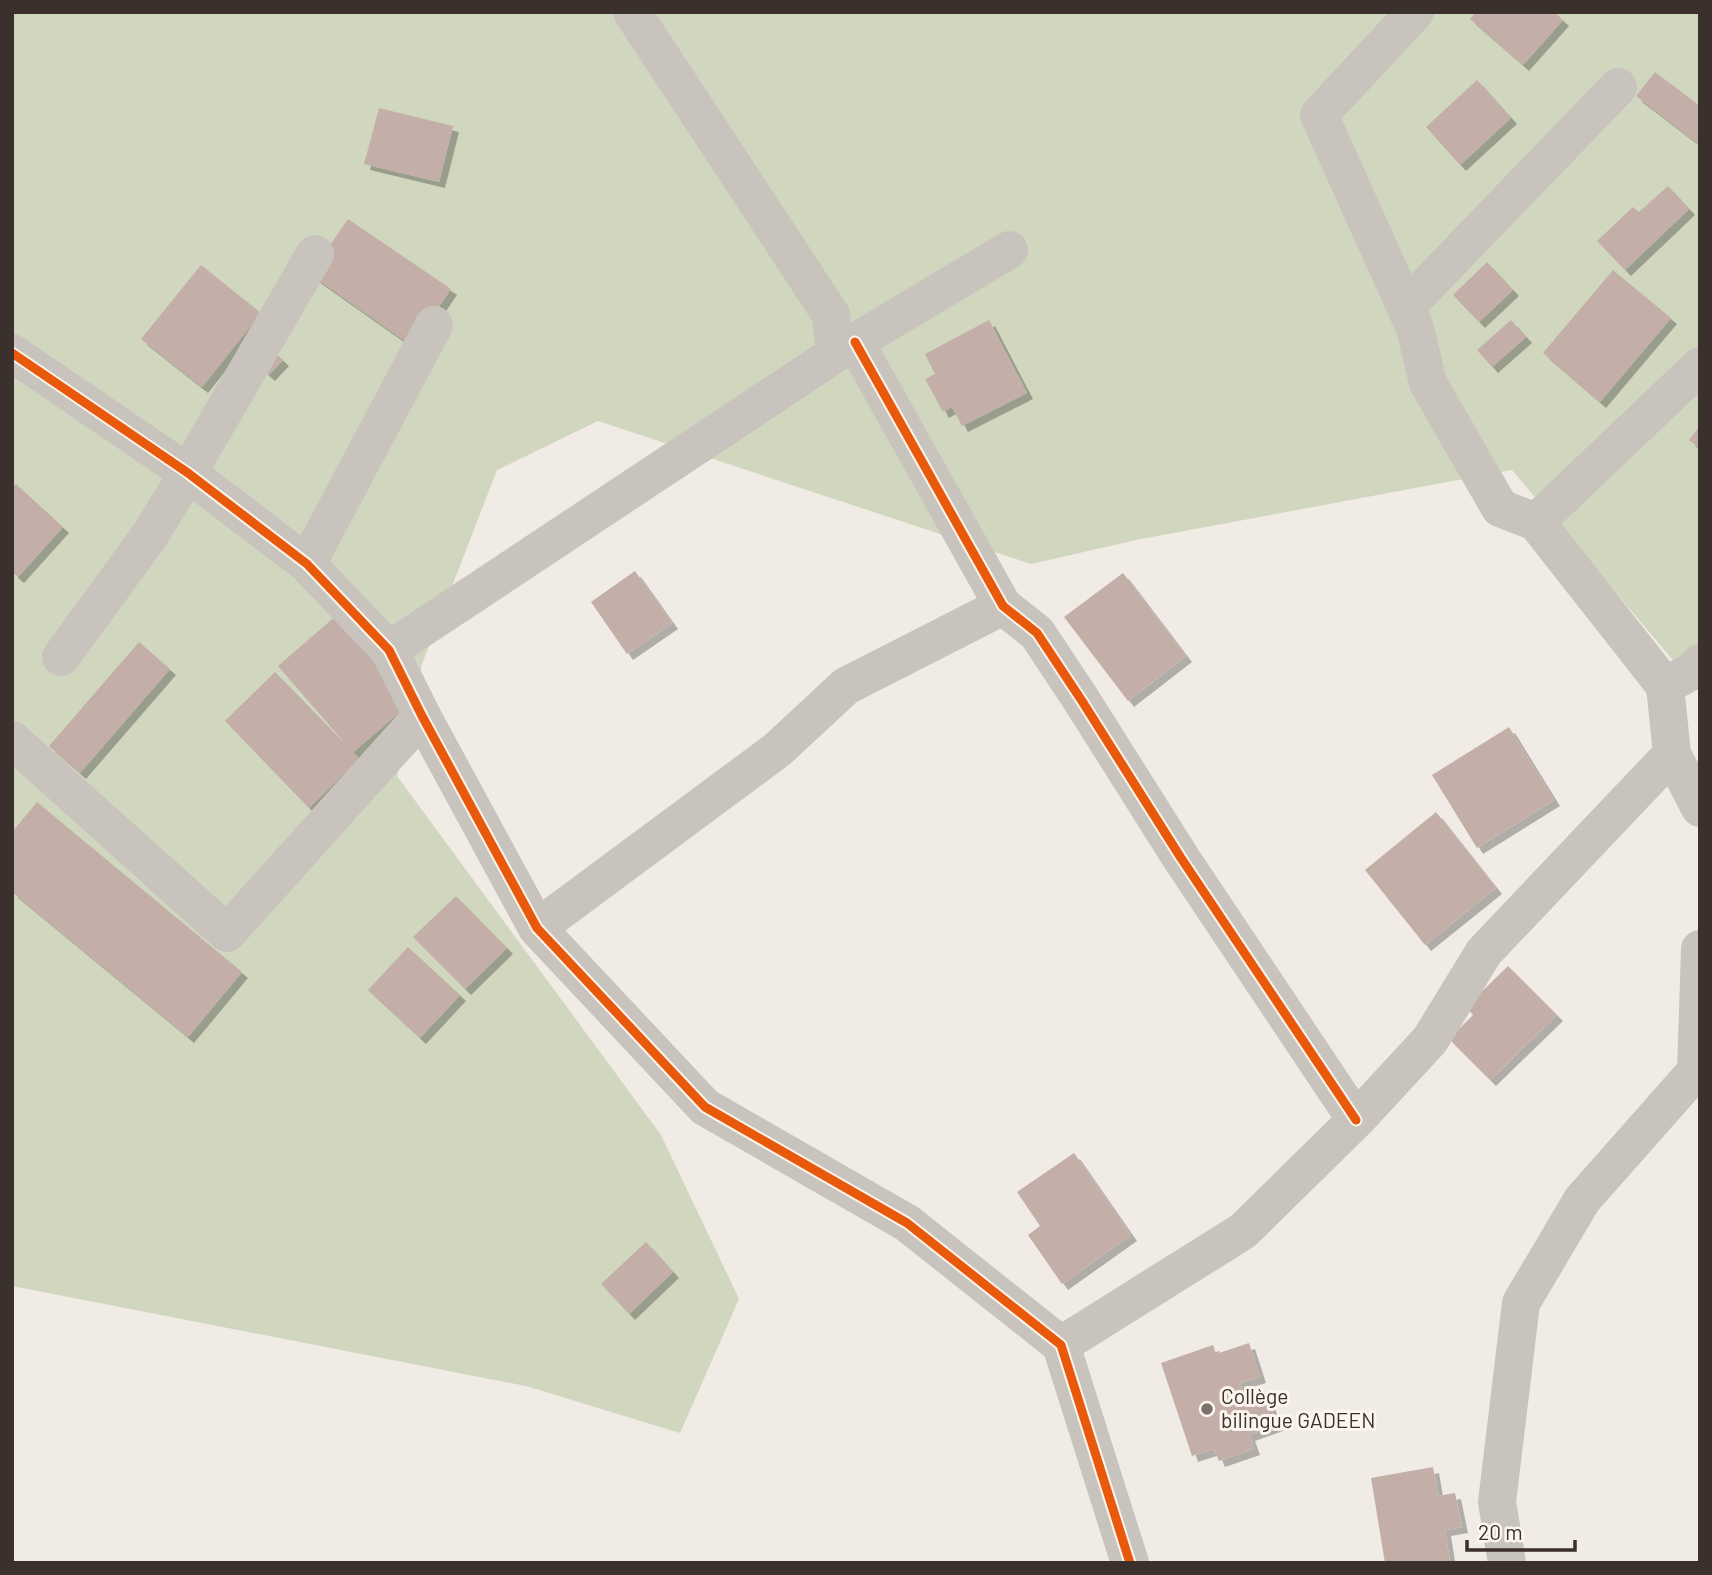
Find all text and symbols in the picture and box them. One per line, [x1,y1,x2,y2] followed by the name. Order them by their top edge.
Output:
[1221,1383,1375,1432] place label: Collège bilingue GADEEN
[1199,1401,1215,1417] marker: Collège bilingue GADEEN
[1467,1508,1576,1552] scale bar
[1478,1519,1523,1544] text: 20 m

